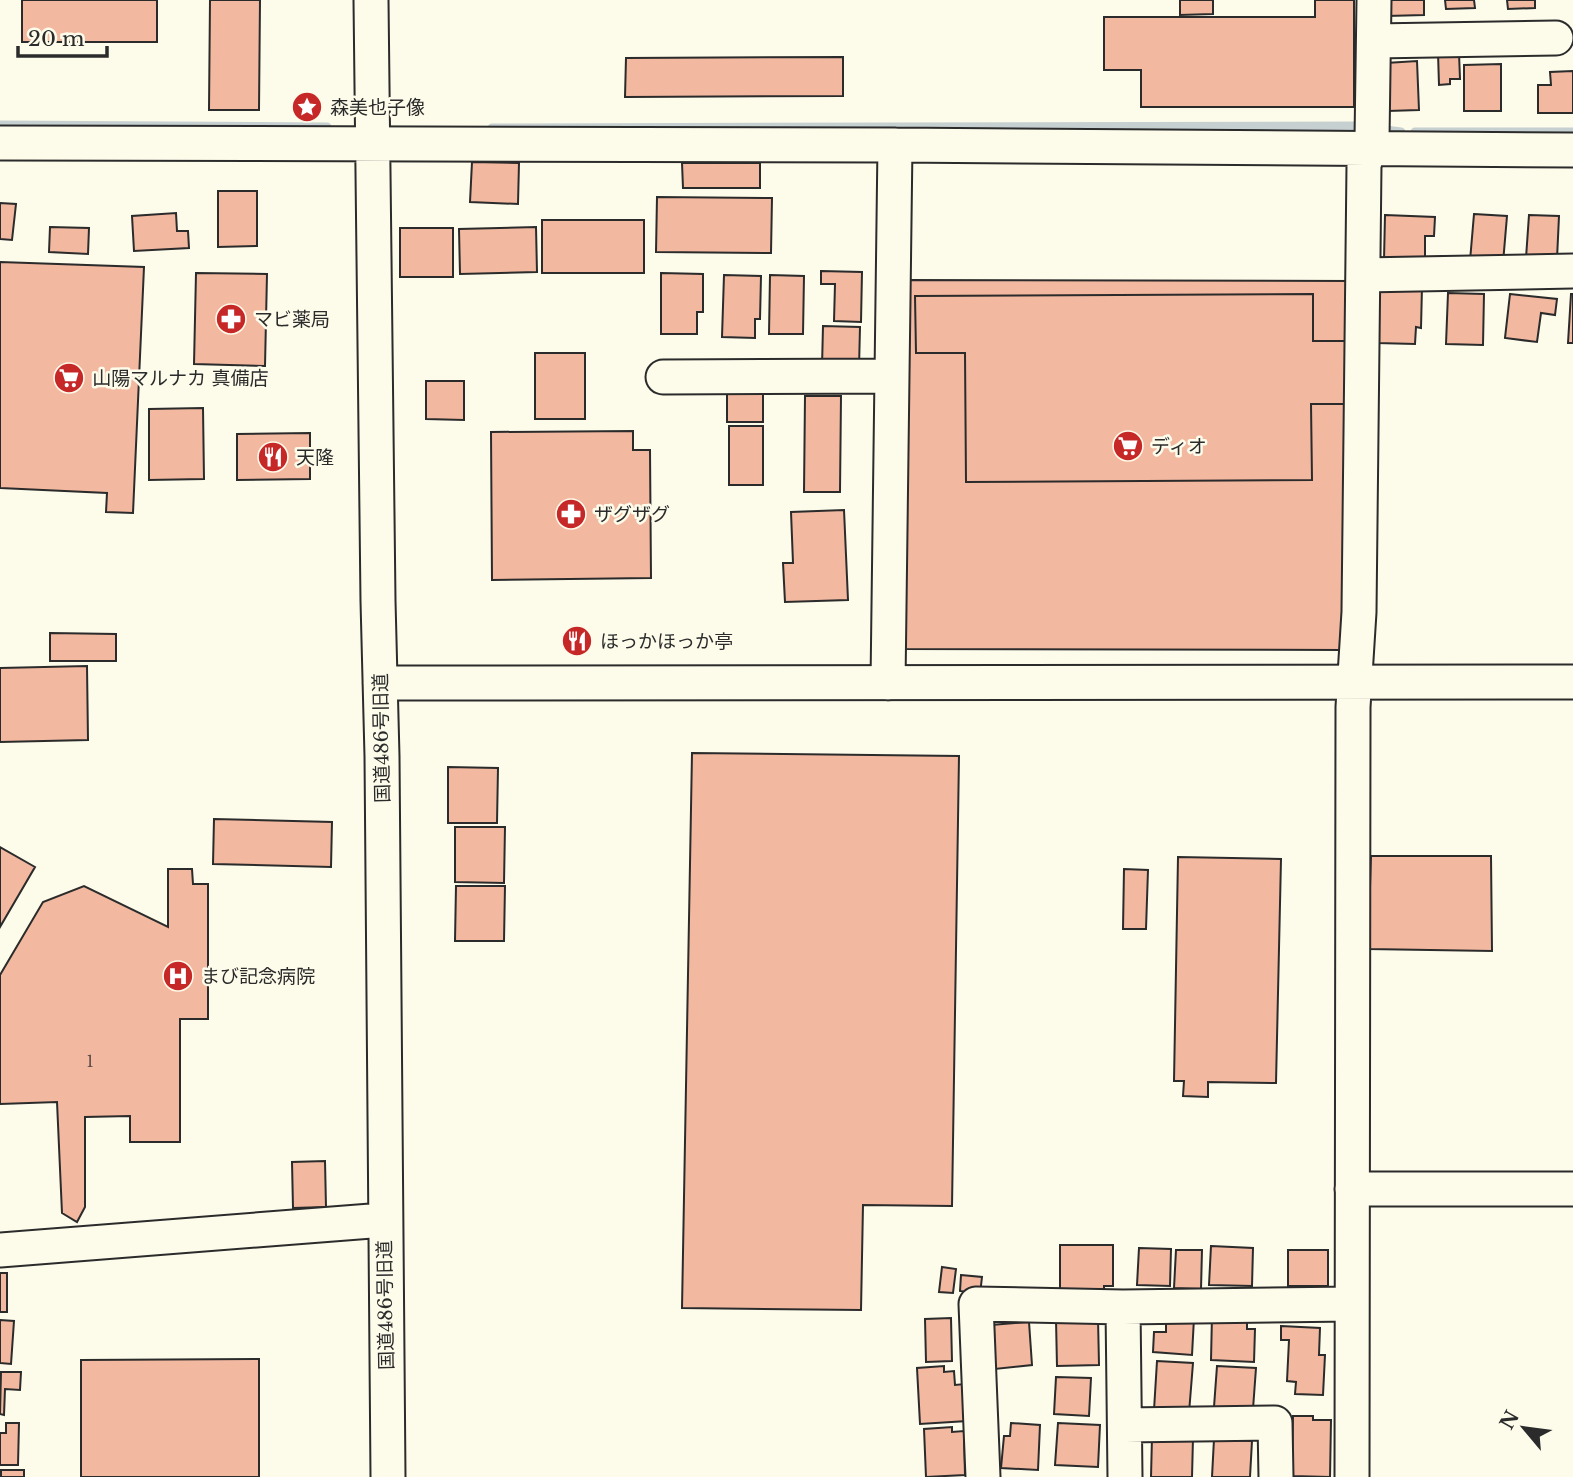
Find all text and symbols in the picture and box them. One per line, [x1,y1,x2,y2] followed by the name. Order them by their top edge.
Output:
[18,14,107,58] scale bar
[28,26,85,52] text: 20 m
[290,90,324,124] place icon: 森美也子像
[330,96,425,119] place label: 森美也子像
[214,302,248,336] pharmacy icon: マビ薬局
[254,308,330,331] place label: マビ薬局
[52,361,86,395] supermarket icon: 山陽マルナカ 真備店
[92,367,268,390] place label: 山陽マルナカ 真備店
[1111,429,1145,463] supermarket icon: ディオ
[1151,435,1207,458] place label: ディオ
[256,440,290,474] restaurant icon: 天隆
[296,446,334,469] place label: 天隆
[554,497,588,531] pharmacy icon: ザグザグ
[594,503,670,526] place label: ザグザグ
[560,624,594,658] restaurant icon: ほっかほっか亭
[600,630,733,653] place label: ほっかほっか亭
[369,673,394,803] street label: 国道486号旧道
[161,959,195,993] hospital icon: まび記念病院
[201,965,315,988] place label: まび記念病院
[86,1051,94,1071] house number: 1
[373,1240,398,1370] street label: 国道486号旧道
[1489,1393,1559,1463] north arrow
[1495,1406,1524,1433] text: N

